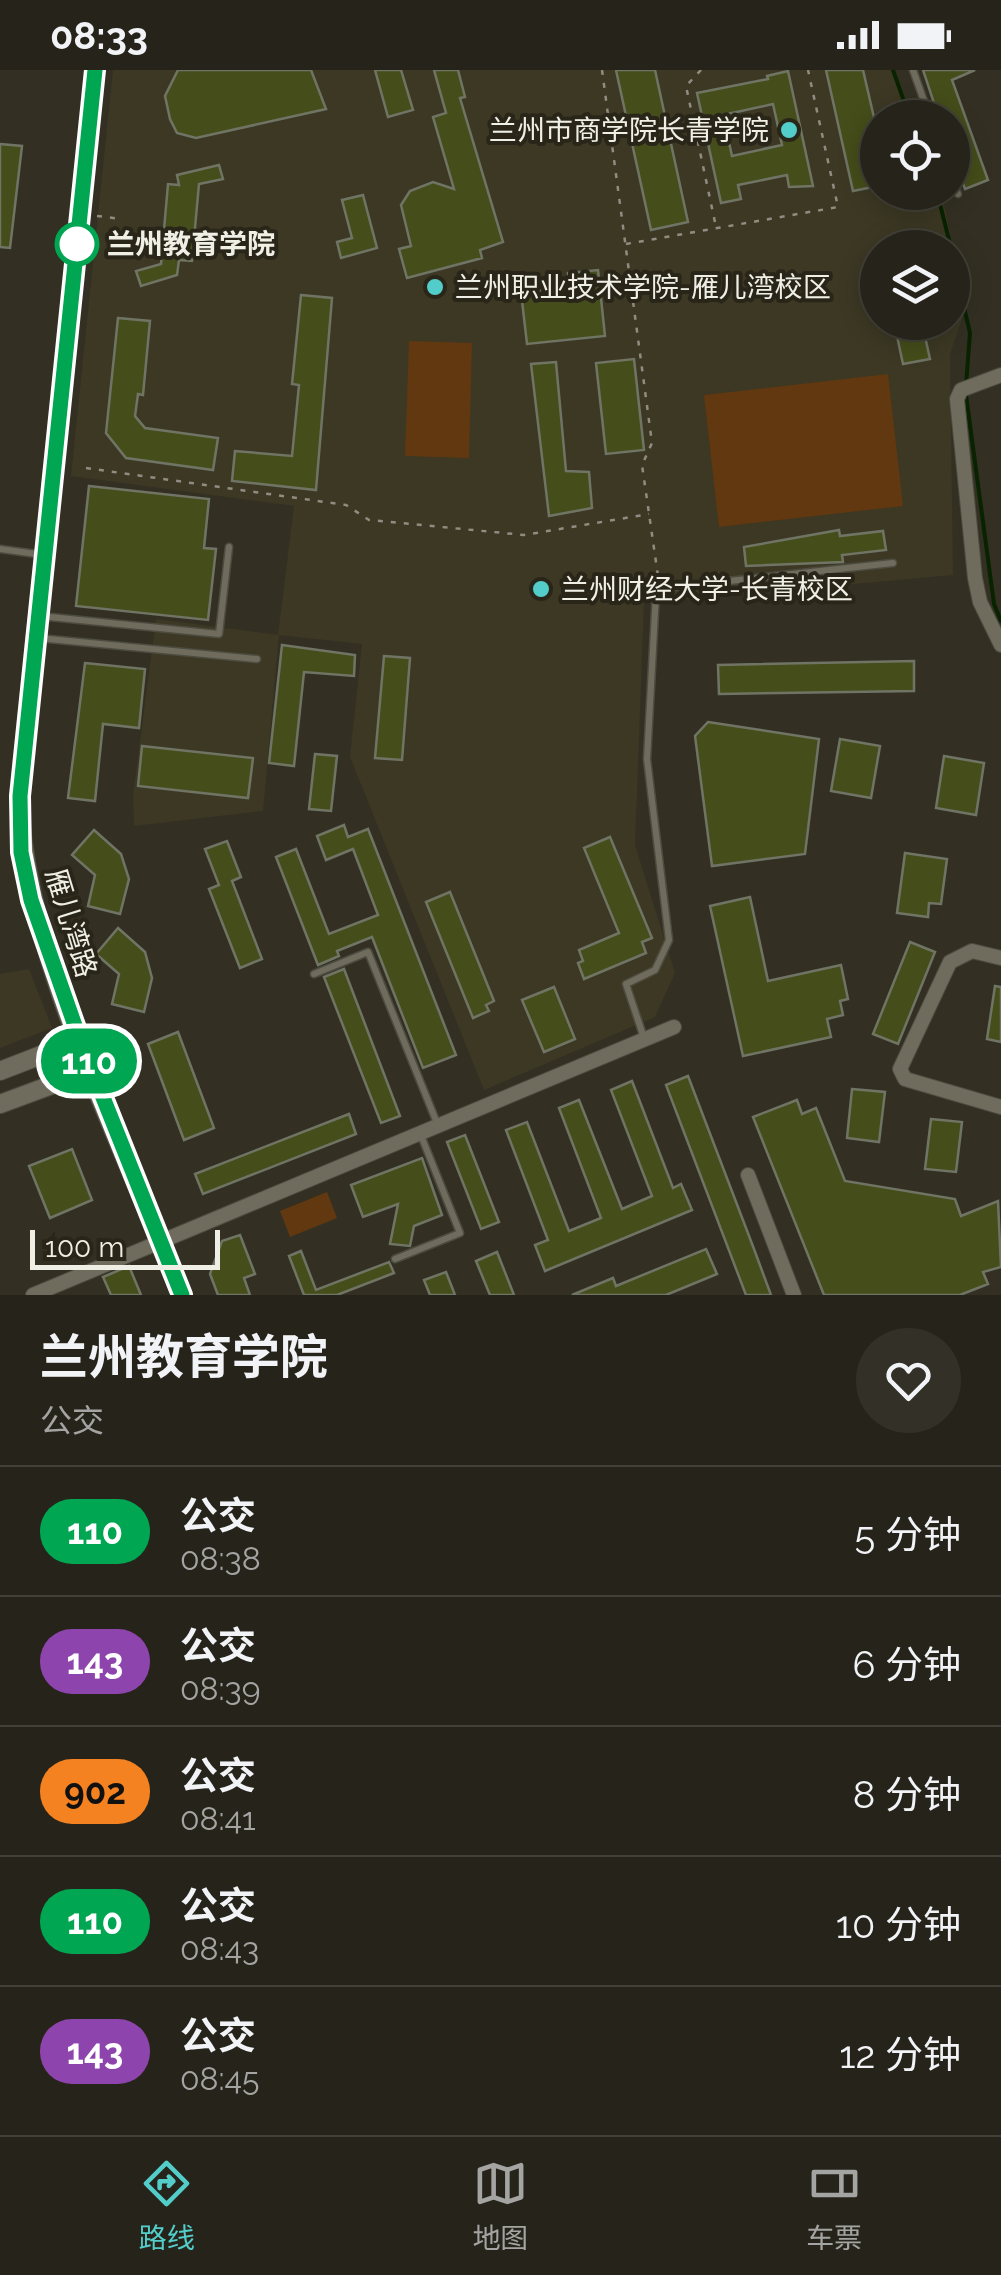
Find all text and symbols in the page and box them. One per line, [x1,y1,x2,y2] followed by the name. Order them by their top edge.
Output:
[50,13,148,58] text: 08:33
[860,100,970,340] map controls
[860,100,970,210] button: locate
[489,114,769,147] place label: 兰州市商学院长青学院
[778,119,800,141] marker: 兰州市商学院长青学院
[56,223,98,265] marker: 兰州教育学院
[107,228,275,261] place label: 兰州教育学院
[860,230,970,340] button: layers
[455,271,831,304] place label: 兰州职业技术学院-雁儿湾校区
[424,276,446,298] marker: 兰州职业技术学院-雁儿湾校区
[561,573,853,606] place label: 兰州财经大学-长青校区
[530,578,552,600] marker: 兰州财经大学-长青校区
[39,865,103,981] street label: 雁儿湾路
[32,1028,146,1094] line badge: 110
[61,1041,117,1082] text: 110
[30,1225,220,1270] scale bar
[45,1231,124,1264] text: 100 m
[856,1328,961,1433] button: heart
[40,1329,328,1385] text: 兰州教育学院
[40,1402,104,1439] text: 公交
[180,1493,256,1538] text: 公交
[67,1511,123,1552] text: 110
[855,1512,961,1557] text: 5 分钟
[180,1540,261,1577] text: 08:38
[180,1623,256,1668] text: 公交
[67,1641,123,1682] text: 143
[852,1642,961,1687] text: 6 分钟
[180,1670,260,1707] text: 08:39
[180,1753,256,1798] text: 公交
[64,1771,126,1812] text: 902
[853,1772,961,1817] text: 8 分钟
[180,1800,256,1837] text: 08:41
[180,1883,256,1928] text: 公交
[67,1901,123,1942] text: 110
[836,1902,961,1947] text: 10 分钟
[180,1930,259,1967] text: 08:43
[180,2013,256,2058] text: 公交
[67,2031,123,2072] text: 143
[839,2032,961,2077] text: 12 分钟
[180,2060,260,2097] text: 08:45
[139,2156,195,2256] tab: 路线
[472,2156,528,2256] tab: 地图
[806,2156,862,2256] tab: 车票

